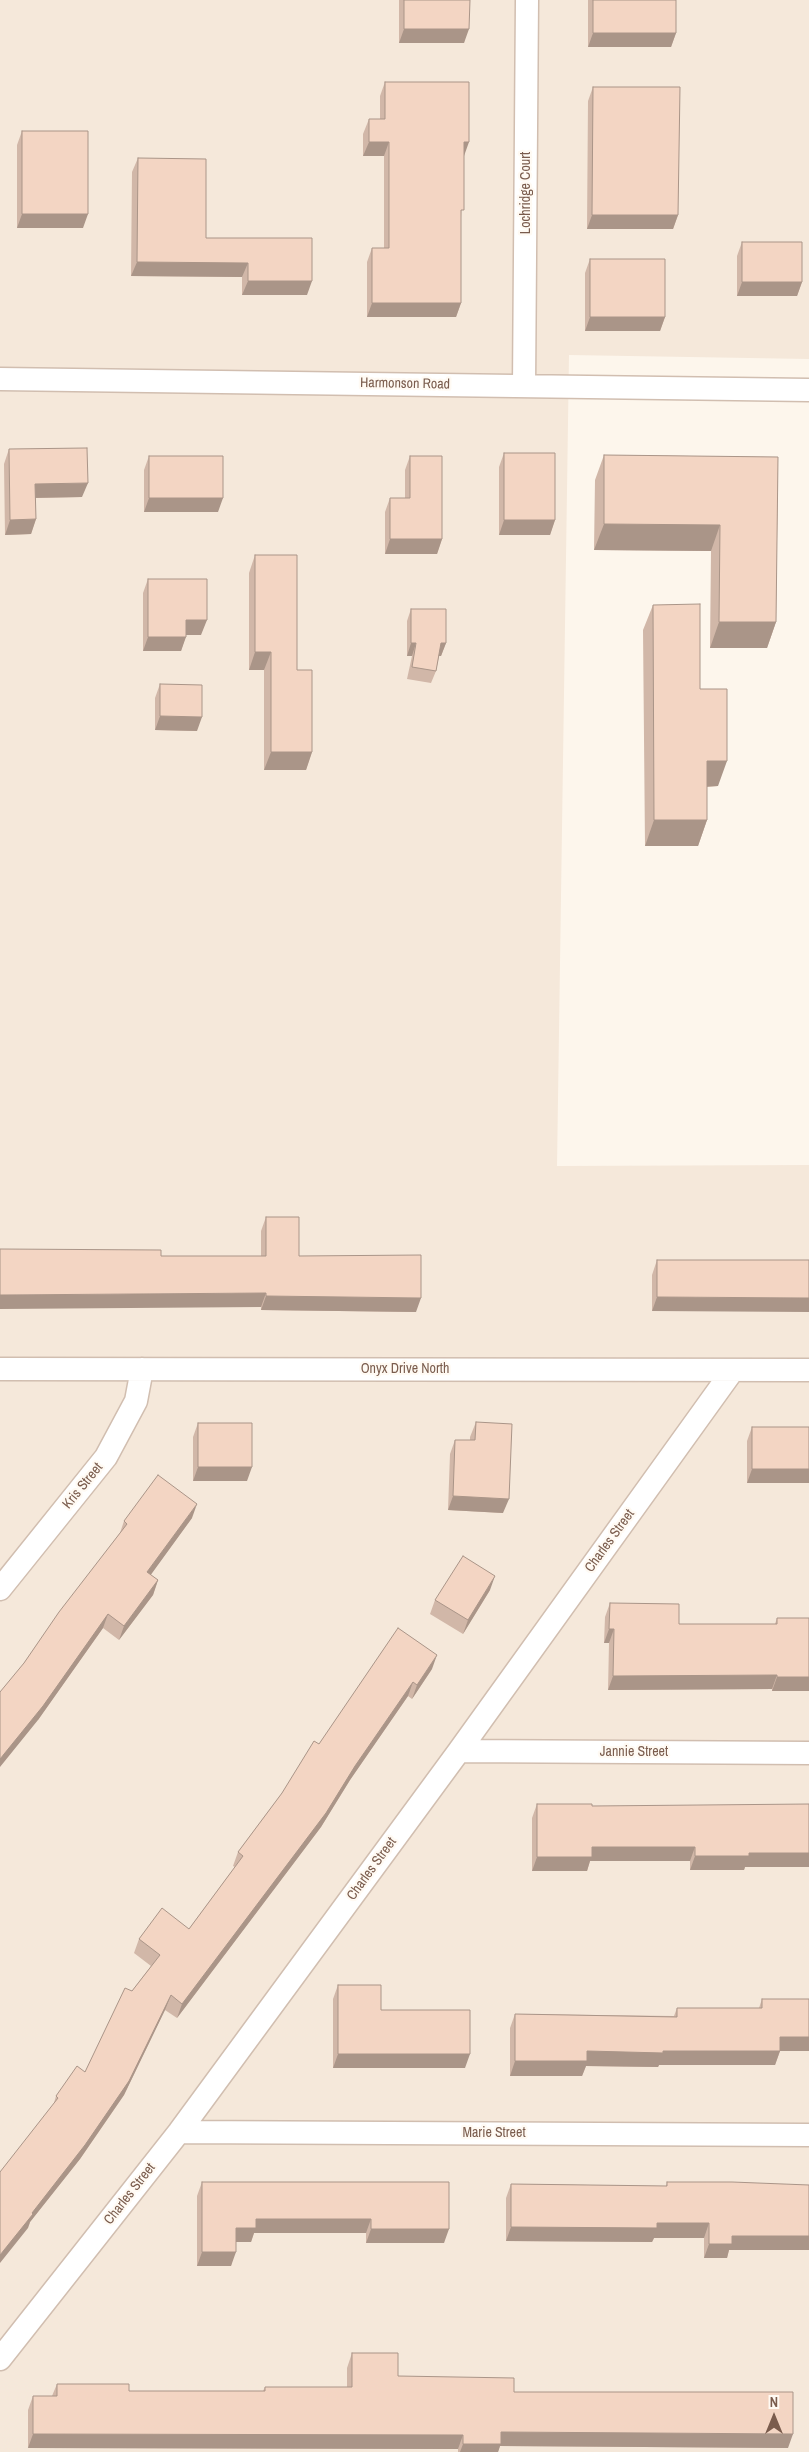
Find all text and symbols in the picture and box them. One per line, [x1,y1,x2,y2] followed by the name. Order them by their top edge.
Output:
[518,152,534,234] street label: Lochridge Court
[360,375,450,393] street label: Harmonson Road
[361,1361,449,1377] street label: Onyx Drive North
[59,1460,107,1512] street label: Kris Street
[582,1506,638,1576] street label: Charles Street
[600,1744,668,1760] street label: Jannie Street
[344,1834,400,1904] street label: Charles Street
[462,2125,526,2141] street label: Marie Street
[101,2160,159,2228] street label: Charles Street
[749,2392,799,2442] north arrow
[770,2393,778,2411] text: N

